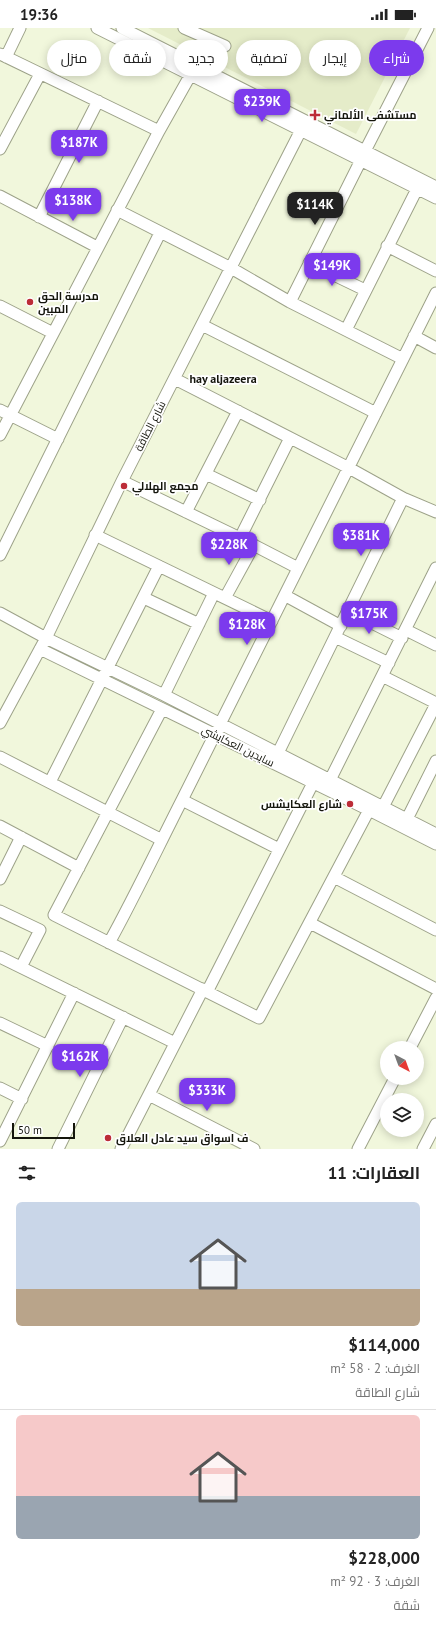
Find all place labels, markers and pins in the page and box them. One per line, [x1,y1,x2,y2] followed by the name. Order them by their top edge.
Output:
[234,89,290,123] pin: $239K
[324,108,417,125] place label: مستشفى الألماني
[309,109,321,121] marker: مستشفى الألماني
[51,130,107,164] pin: $187K
[45,188,101,222] pin: $138K
[287,192,343,226] pin: $114K
[304,253,360,287] pin: $149K
[38,289,99,316] place label: مدرسة الحق المبين
[25,297,35,307] marker: مدرسة الحق المبين
[132,479,199,496] place label: مجمع الهلالي
[119,481,129,491] marker: مجمع الهلالي
[333,523,389,557] pin: $381K
[201,532,257,566] pin: $228K
[341,601,397,635] pin: $175K
[219,612,275,646] pin: $128K
[261,797,342,812] place label: شارع العكايشس
[345,799,355,809] marker: شارع العكايشس
[52,1044,108,1078] pin: $162K
[179,1078,235,1112] pin: $333K
[116,1131,249,1146] place label: ف اسواق سيد عادل العلاق
[103,1133,113,1143] marker: ف اسواق سيد عادل العلاق

